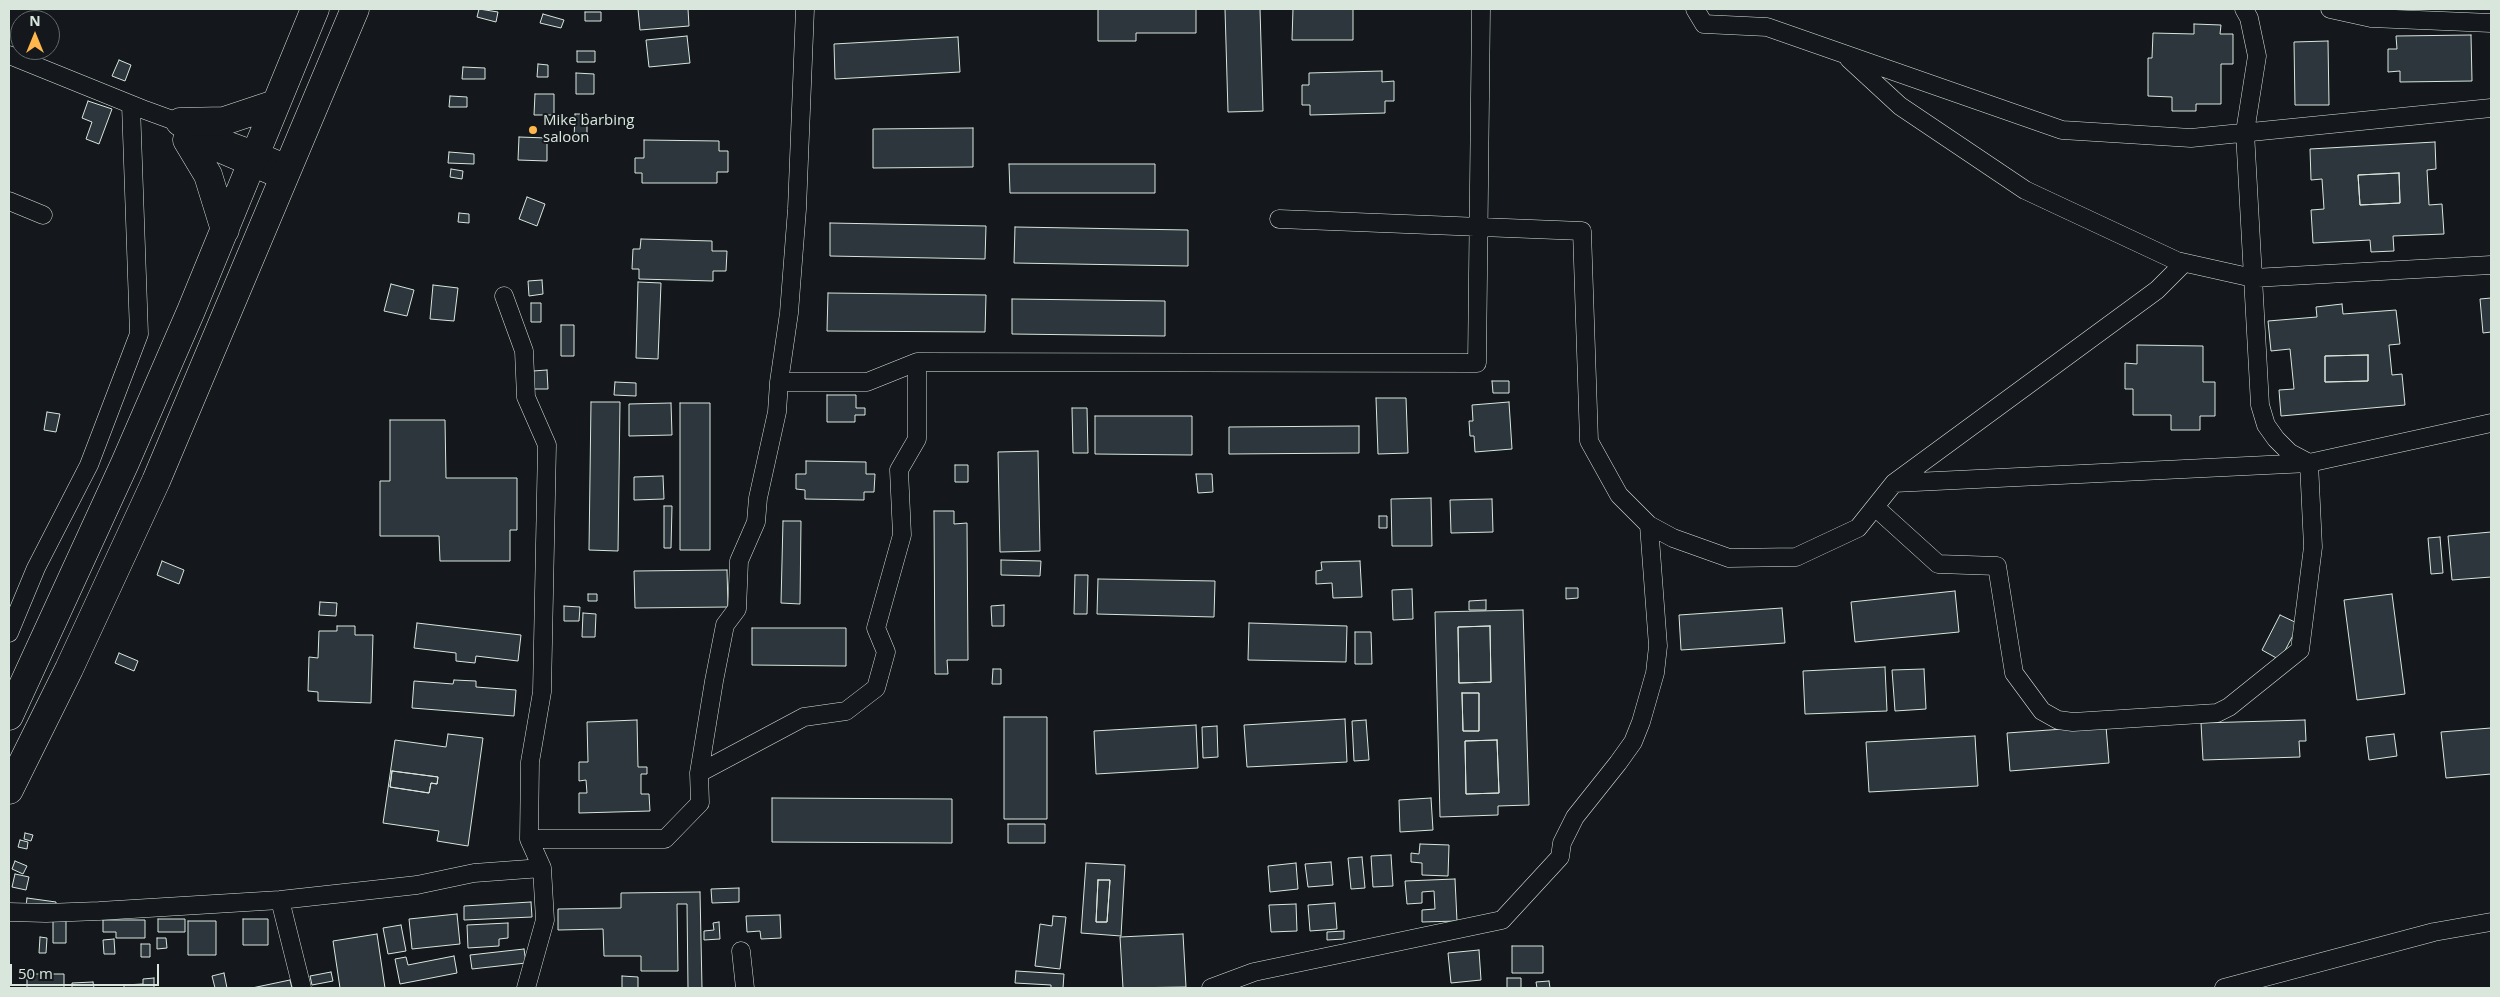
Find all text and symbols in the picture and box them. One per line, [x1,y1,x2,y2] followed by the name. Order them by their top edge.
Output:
[10,10,60,60] north arrow
[29,11,41,30] text: N
[543,112,634,147] place label: Mike barbing saloon
[527,124,539,136] marker: Mike barbing saloon
[12,954,161,986] scale bar
[18,963,53,983] text: 50 m

